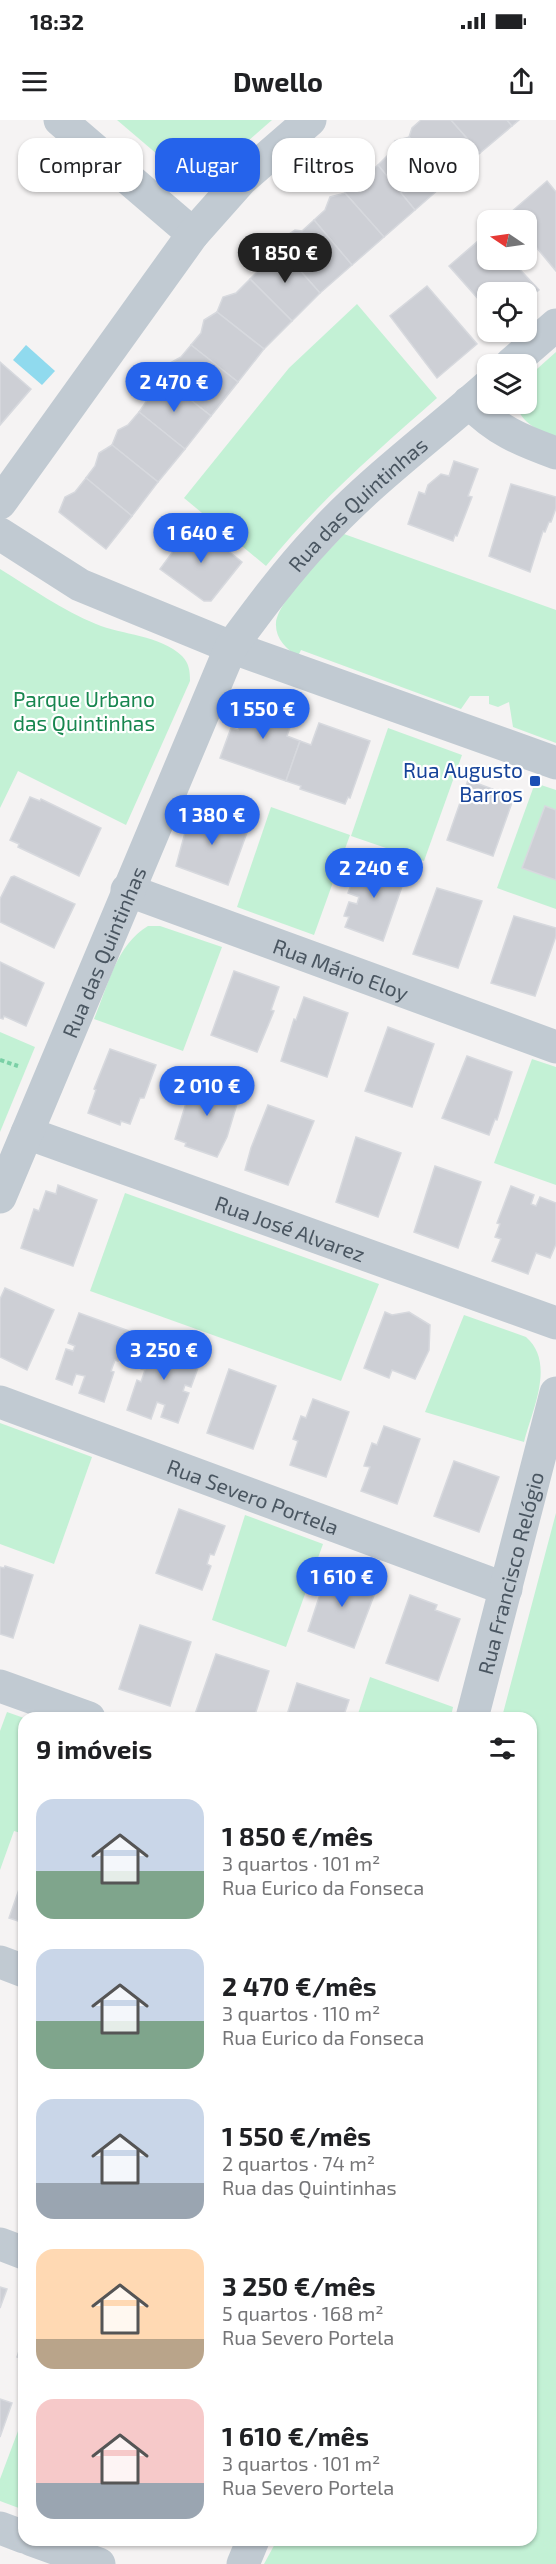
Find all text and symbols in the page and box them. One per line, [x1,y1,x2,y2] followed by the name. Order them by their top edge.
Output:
[30,8,84,34] text: 18:32
[18,65,51,98] icon: menu
[233,65,323,97] text: Dwello
[505,65,538,98] icon: share
[18,138,143,192] chip: Comprar
[155,138,260,192] chip: Alugar
[272,138,375,192] chip: Filtros
[387,138,479,192] chip: Novo
[477,210,537,270] north arrow
[477,210,537,414] map controls
[230,233,340,284] pin: 1 850 €
[252,240,318,264] text: 1 850 €
[477,282,537,342] button: locate
[477,354,537,414] button: layers
[119,362,229,413] pin: 2 470 €
[139,369,209,393] text: 2 470 €
[282,431,432,576] street label: Rua das Quintinhas
[146,513,256,564] pin: 1 640 €
[167,520,235,544] text: 1 640 €
[13,686,155,736] park label: Parque Urbano das Quintinhas
[208,689,318,740] pin: 1 550 €
[231,696,295,720] text: 1 550 €
[403,757,523,806] place label: Rua Augusto Barros
[528,774,542,788] marker: Rua Augusto Barros
[157,795,267,846] pin: 1 380 €
[179,802,245,826] text: 1 380 €
[319,848,429,899] pin: 2 240 €
[339,855,409,879] text: 2 240 €
[56,862,150,1041] street label: Rua das Quintinhas
[270,932,412,1005] street label: Rua Mário Eloy
[152,1066,262,1117] pin: 2 010 €
[174,1073,240,1097] text: 2 010 €
[212,1189,369,1266] street label: Rua José Alvarez
[109,1330,219,1381] pin: 3 250 €
[130,1337,198,1361] text: 3 250 €
[164,1453,342,1539] street label: Rua Severo Portela
[471,1469,548,1677] street label: Rua Francisco Relógio
[287,1557,397,1608] pin: 1 610 €
[310,1564,374,1588] text: 1 610 €
[486,1732,519,1765] icon: filters
[36,1733,152,1764] text: 9 imóveis
[222,1820,373,1851] text: 1 850 €/mês
[84,1823,156,1895] icon: home
[222,1851,380,1875] text: 3 quartos · 101 m²
[222,1875,424,1899] text: Rua Eurico da Fonseca
[222,1970,377,2001] text: 2 470 €/mês
[84,1973,156,2045] icon: home
[222,2001,380,2025] text: 3 quartos · 110 m²
[222,2025,424,2049] text: Rua Eurico da Fonseca
[222,2120,371,2151] text: 1 550 €/mês
[84,2123,156,2195] icon: home
[222,2151,375,2175] text: 2 quartos · 74 m²
[222,2175,397,2199] text: Rua das Quintinhas
[222,2270,375,2301] text: 3 250 €/mês
[84,2273,156,2345] icon: home
[222,2301,384,2325] text: 5 quartos · 168 m²
[222,2325,394,2349] text: Rua Severo Portela
[222,2420,369,2451] text: 1 610 €/mês
[84,2423,156,2495] icon: home
[222,2451,380,2475] text: 3 quartos · 101 m²
[222,2475,394,2499] text: Rua Severo Portela

